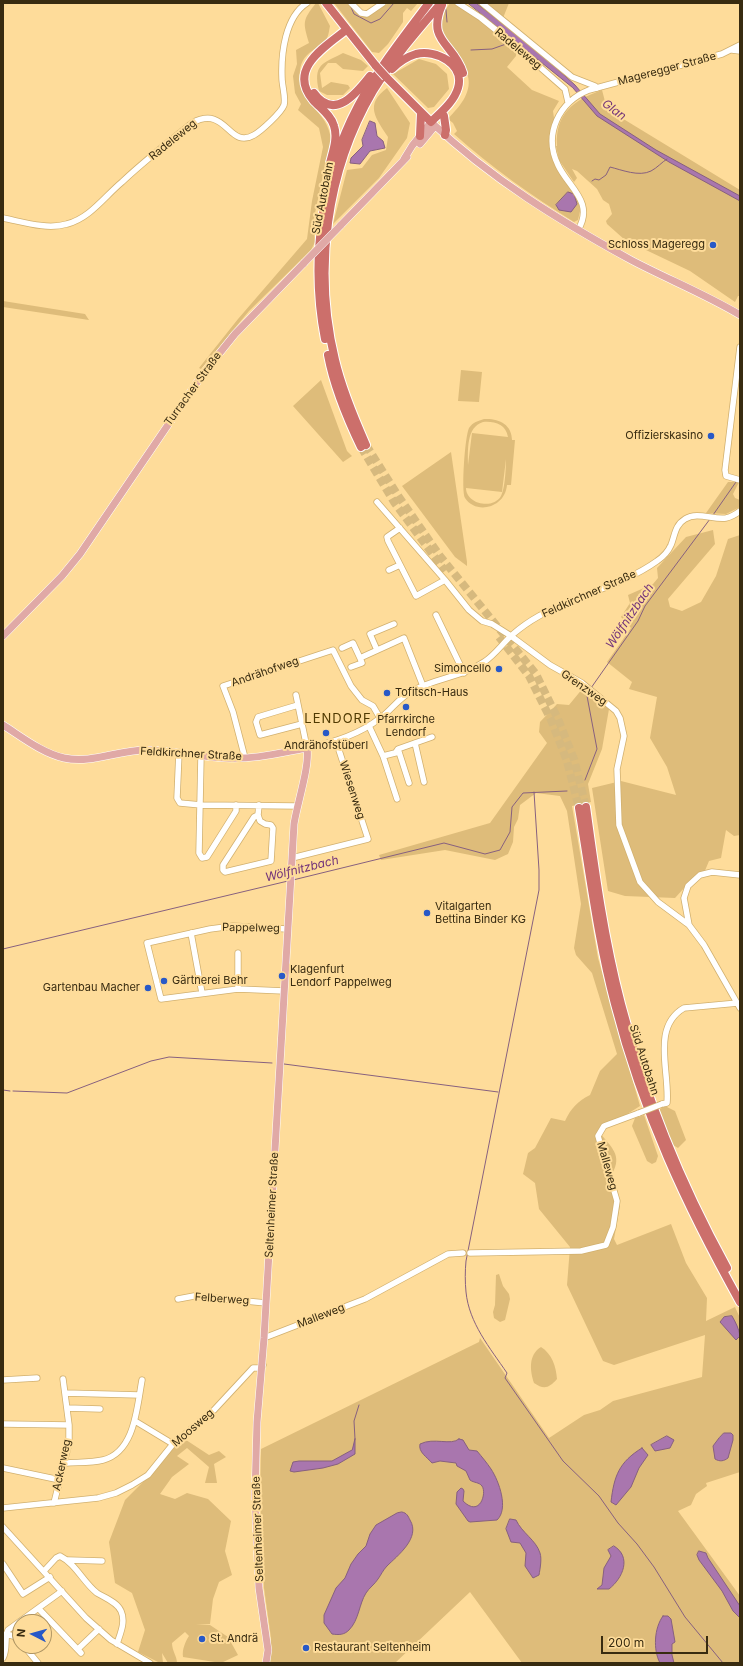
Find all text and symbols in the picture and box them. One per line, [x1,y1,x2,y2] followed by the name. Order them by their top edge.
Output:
[492,26,544,72] street label: Radeleweg
[617,50,717,88] street label: Mageregger Straße
[599,96,629,124] water label: Glan
[147,117,199,163] street label: Radeleweg
[309,161,337,235] street label: Süd Autobahn
[608,238,705,252] place label: Schloss Mageregg
[708,240,718,250] marker: Schloss Mageregg
[162,350,224,428] street label: Turracher Straße
[625,429,703,443] place label: Offizierskasino
[706,431,716,441] marker: Offizierskasino
[540,567,638,621] street label: Feldkirchner Straße
[603,581,657,651] water label: Wölfnitzbach
[230,654,300,690] street label: Andrähofweg
[434,662,491,676] place label: Simoncello
[494,664,504,674] marker: Simoncello
[558,667,610,709] street label: Grenzweg
[395,686,468,700] place label: Tofitsch-Haus
[382,688,392,698] marker: Tofitsch-Haus
[401,702,411,712] marker: Pfarrkirche Lendorf
[304,711,372,727] district label: LENDORF
[377,713,435,739] place label: Pfarrkirche Lendorf
[321,728,331,738] marker: Andrähofstüberl
[284,739,368,753] place label: Andrähofstüberl
[140,745,242,763] street label: Feldkirchner Straße
[336,759,368,821] street label: Wiesenweg
[264,853,340,885] water label: Wölfnitzbach
[435,900,526,926] place label: Vitalgarten Bettina Binder KG
[422,908,432,918] marker: Vitalgarten Bettina Binder KG
[222,921,280,935] street label: Pappelweg
[290,963,392,989] place label: Klagenfurt Lendorf Pappelweg
[277,971,287,981] marker: Klagenfurt Lendorf Pappelweg
[172,974,248,988] place label: Gärtnerei Behr
[159,976,169,986] marker: Gärtnerei Behr
[43,981,140,995] place label: Gartenbau Macher
[143,983,153,993] marker: Gartenbau Macher
[626,1023,662,1097] street label: Süd Autobahn
[594,1140,620,1192] street label: Malleweg
[263,1152,281,1258] street label: Seltenheimer Straße
[194,1291,250,1307] street label: Felberweg
[295,1301,347,1331] street label: Malleweg
[169,1406,217,1450] street label: Moosweg
[50,1438,74,1492] street label: Ackerweg
[250,1476,266,1582] street label: Seltenheimer Straße
[12,1614,52,1654] north arrow
[14,1628,28,1638] text: N
[603,1628,710,1654] scale bar
[210,1632,258,1646] place label: St. Andrä
[197,1634,207,1644] marker: St. Andrä
[608,1635,644,1650] text: 200 m
[314,1641,431,1655] place label: Restaurant Seltenheim
[301,1643,311,1653] marker: Restaurant Seltenheim

